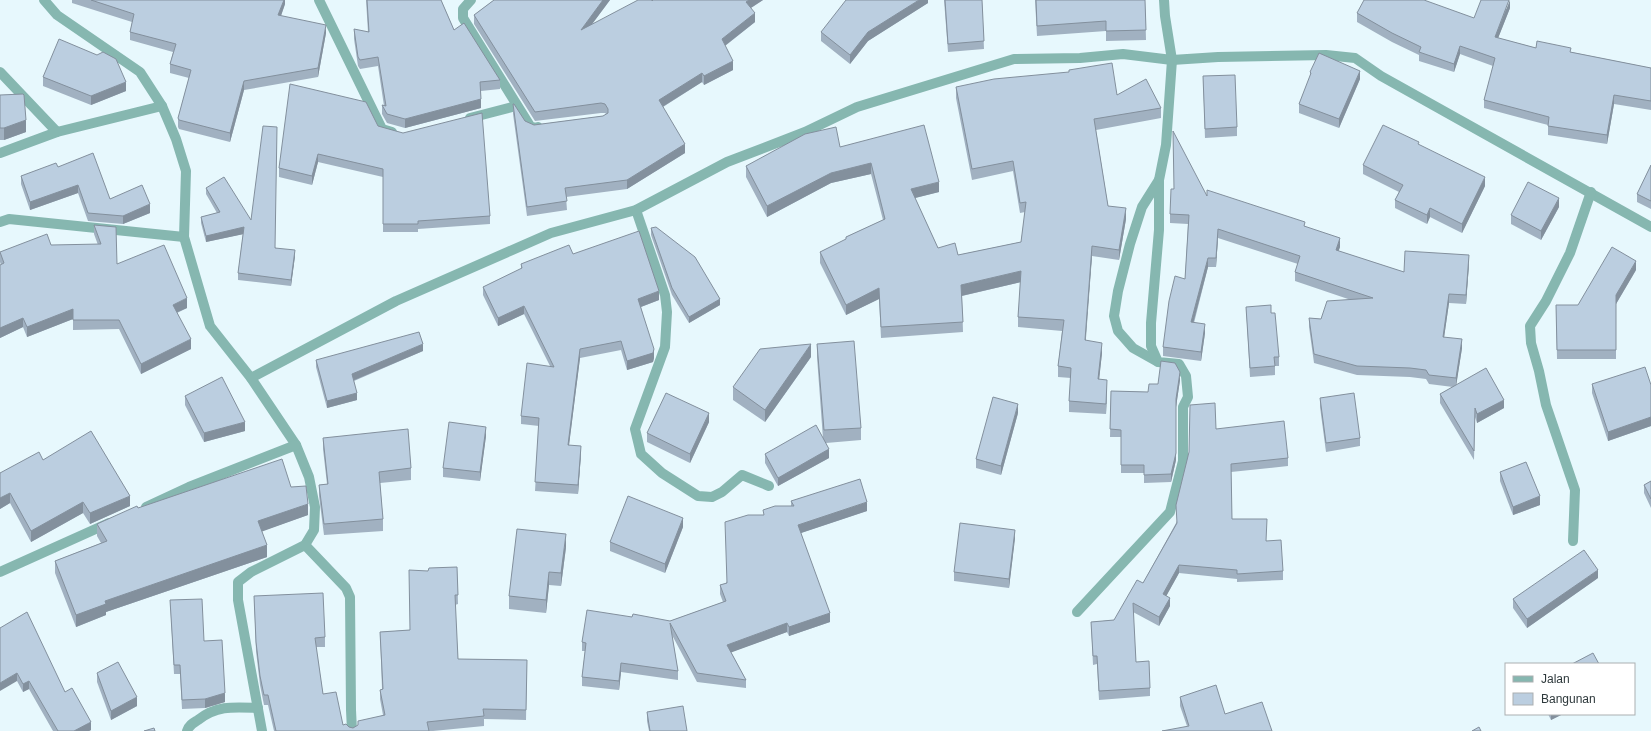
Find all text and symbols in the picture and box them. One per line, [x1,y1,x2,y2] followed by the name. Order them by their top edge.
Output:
[1505,663,1635,715] legend
[1541,672,1570,686] text: Jalan
[1541,692,1596,706] text: Bangunan

